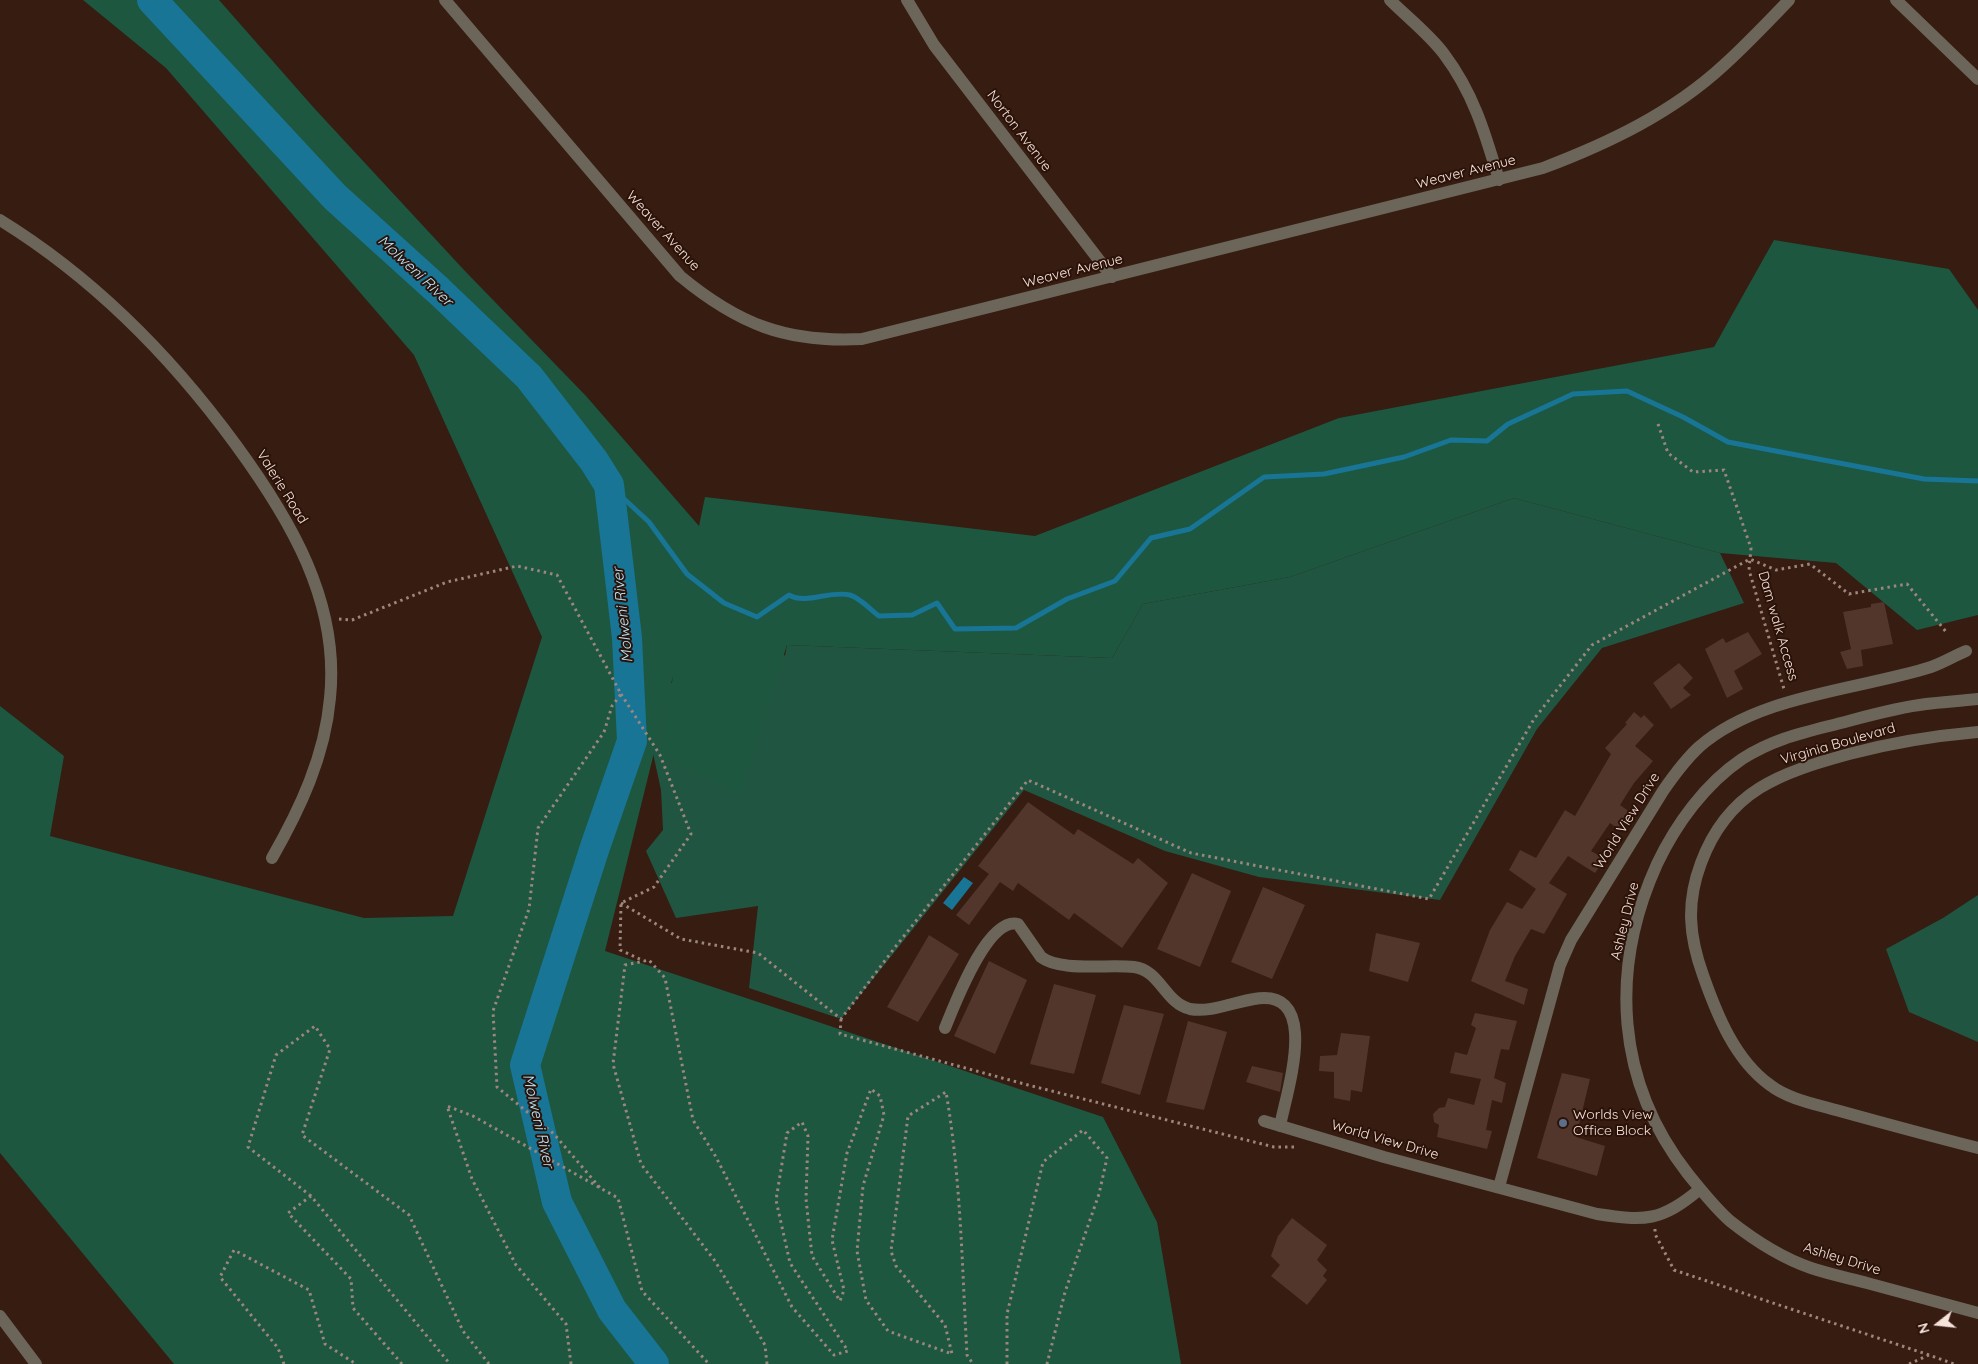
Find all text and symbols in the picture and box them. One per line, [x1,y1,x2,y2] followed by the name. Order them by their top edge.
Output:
[983,87,1055,175] street label: Norton Avenue
[1415,152,1517,192] street label: Weaver Avenue
[623,188,703,274] street label: Weaver Avenue
[374,232,456,310] water label: Molweni River
[1022,251,1124,291] street label: Weaver Avenue
[253,447,311,527] street label: Valerie Road
[609,566,637,664] water label: Molweni River
[1754,569,1802,683] street label: Dam walk Access
[1779,720,1897,768] street label: Virginia Boulevard
[1591,770,1663,872] street label: World View Drive
[1607,880,1643,962] street label: Ashley Drive
[518,1072,558,1170] water label: Molweni River
[1573,1107,1653,1140] place label: Worlds View Office Block
[1329,1117,1441,1163] street label: World View Drive
[1557,1117,1569,1129] marker: Worlds View Office Block
[1801,1239,1883,1279] street label: Ashley Drive
[1913,1299,1963,1349] north arrow
[1914,1321,1934,1336] text: N

